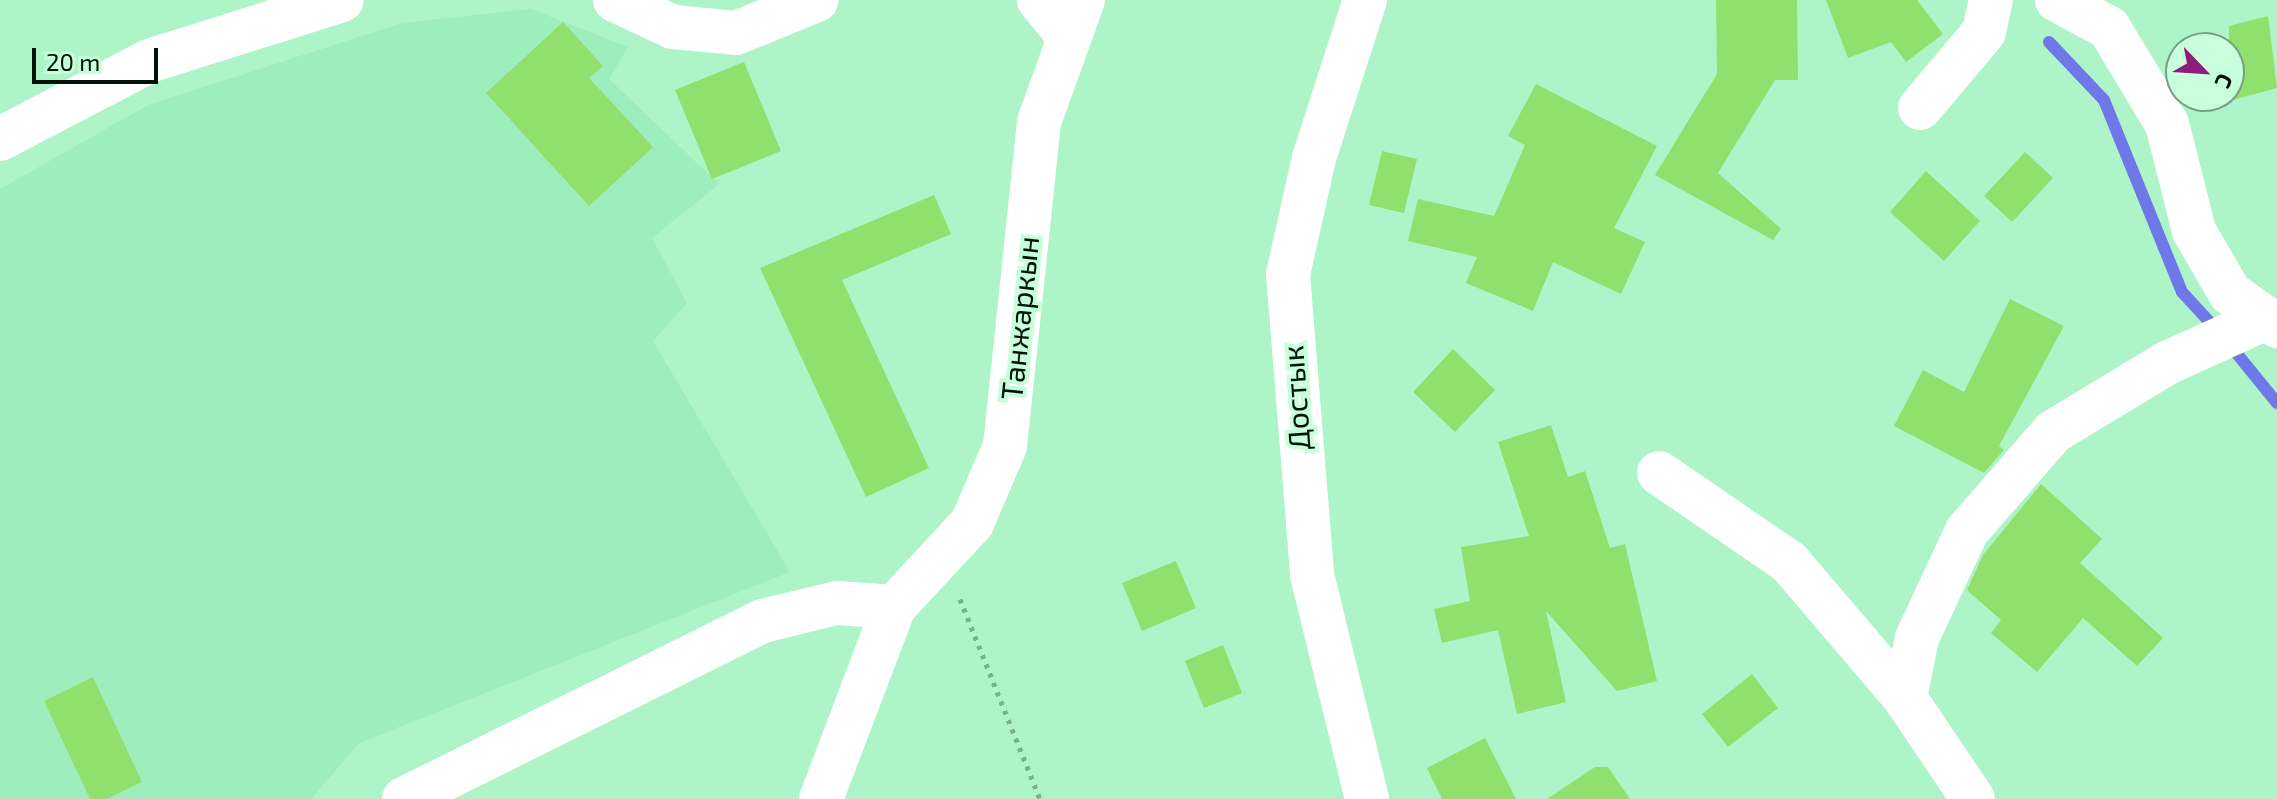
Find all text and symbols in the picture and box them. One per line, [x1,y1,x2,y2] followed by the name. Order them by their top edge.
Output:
[36,32,162,82] scale bar
[2165,32,2245,112] north arrow
[46,47,100,76] text: 20 m
[2210,70,2239,93] text: С
[993,234,1045,402] street label: Танжаркын
[1273,344,1317,452] street label: Достык

